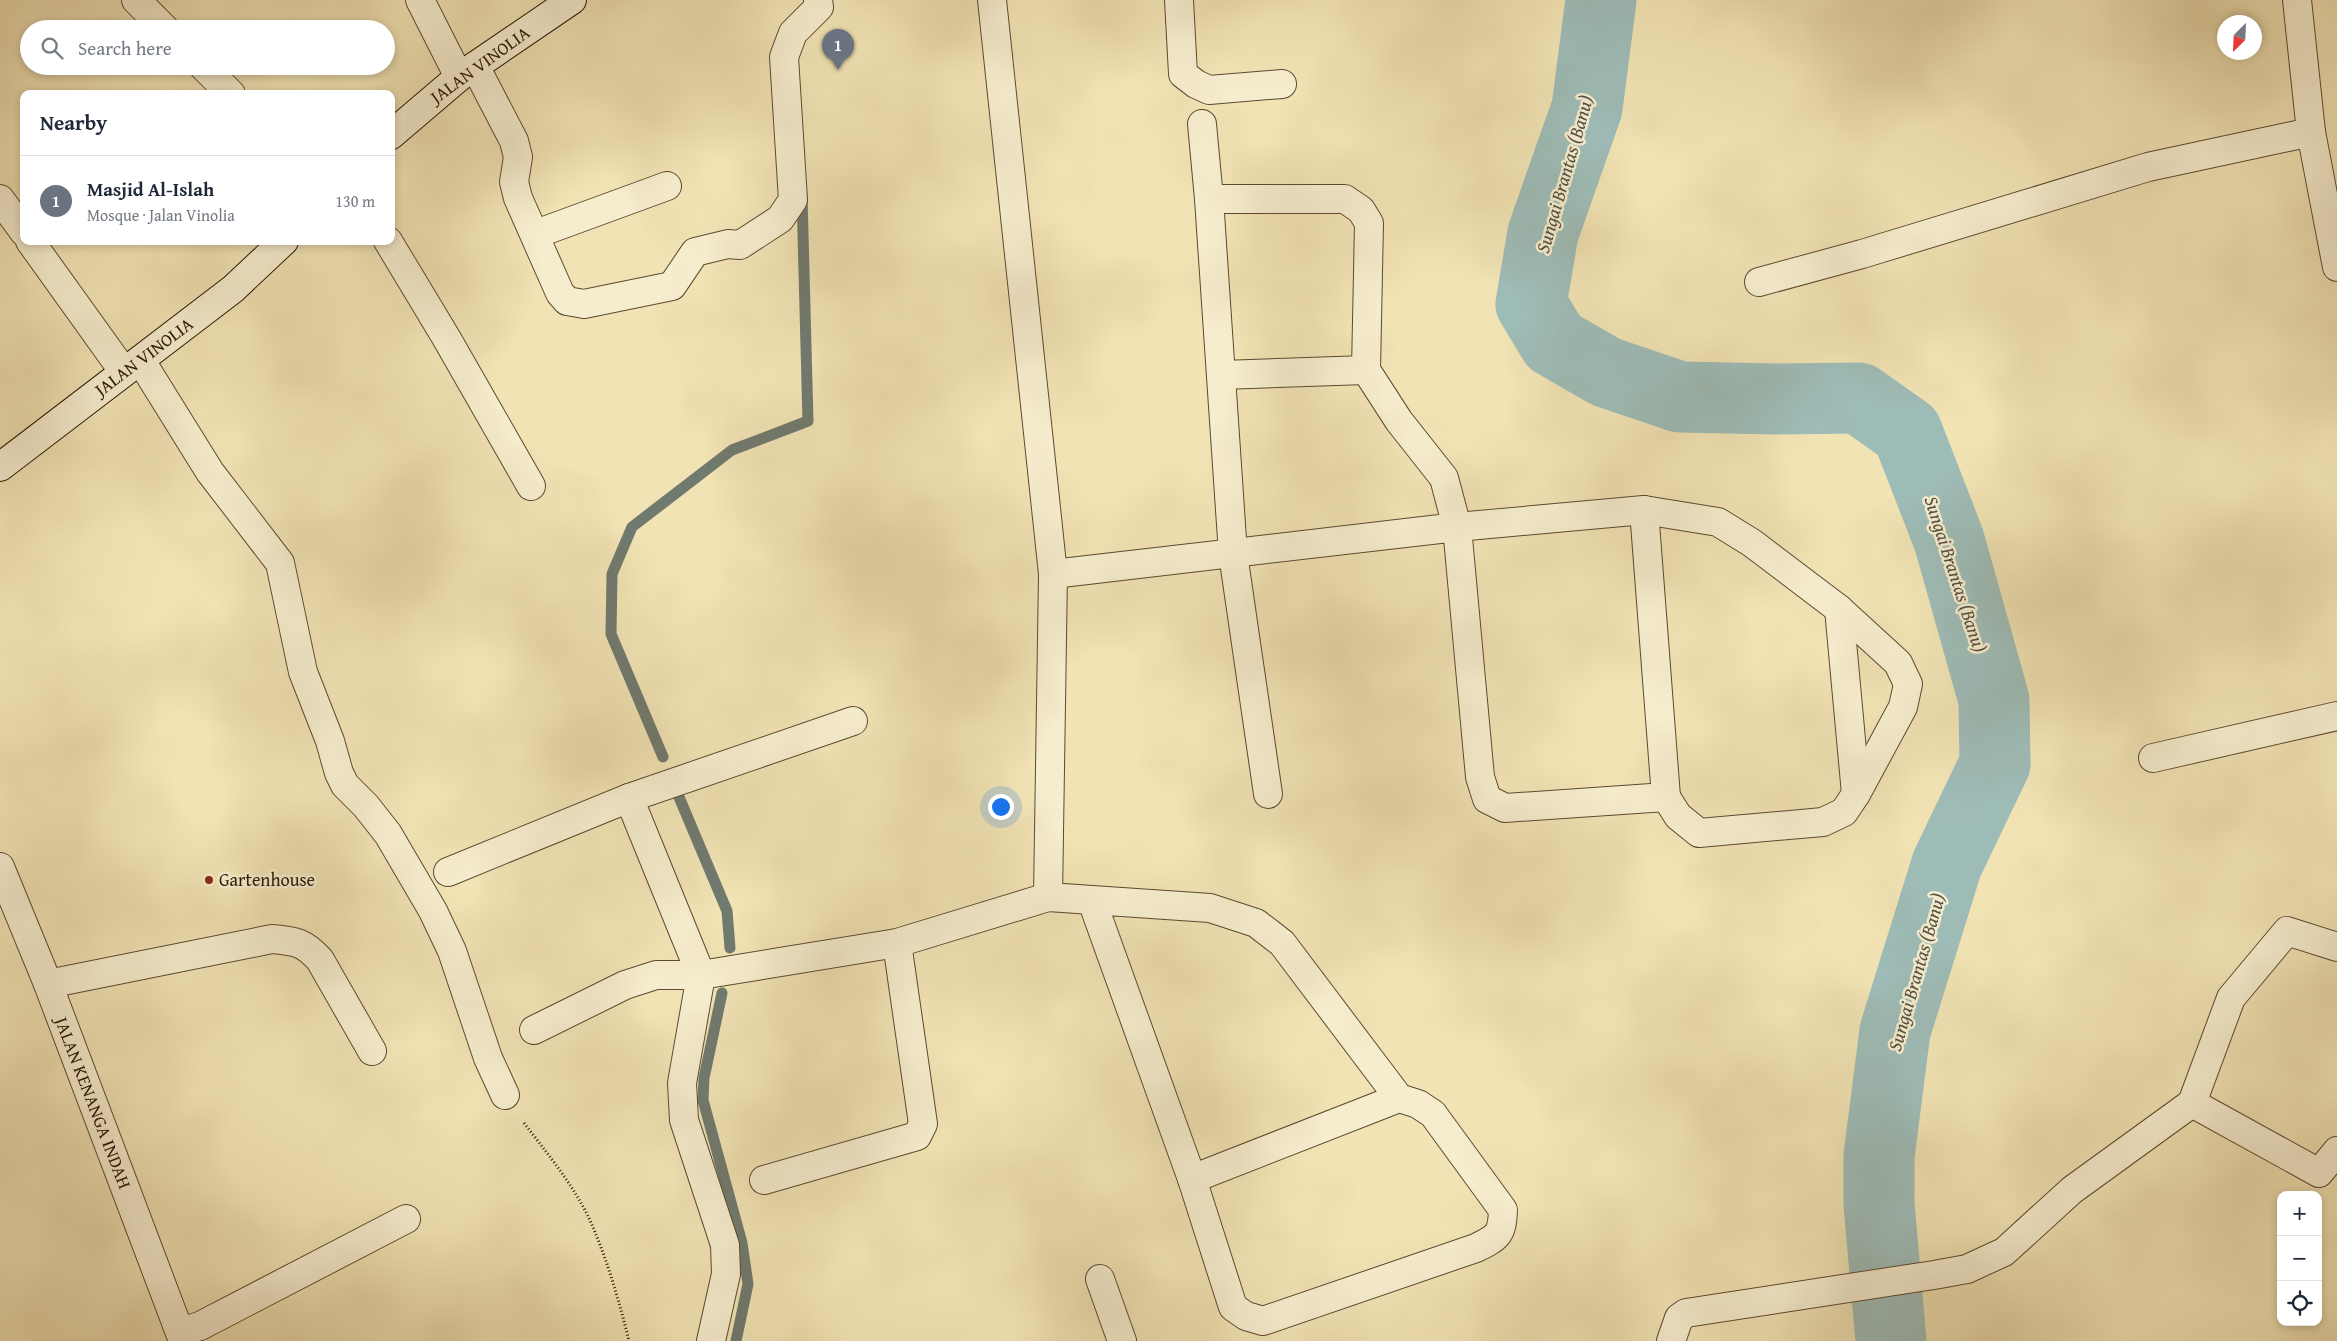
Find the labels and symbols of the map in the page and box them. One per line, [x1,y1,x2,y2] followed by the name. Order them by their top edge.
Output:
[2217,15,2262,60] north arrow
[423,19,535,111] street label: JALAN VINOLIA
[822,29,854,70] pin: 1
[1528,92,1600,256] water label: Sungai Brantas (Banu)
[87,310,199,404] street label: JALAN VINOLIA
[1918,492,1995,656] water label: Sungai Brantas (Banu)
[988,794,1014,820] your location
[219,866,315,893] place label: Gartenhouse
[203,874,215,886] marker: Gartenhouse
[1880,890,1952,1054] water label: Sungai Brantas (Banu)
[47,1011,139,1193] street label: JALAN KENANGA INDAH

